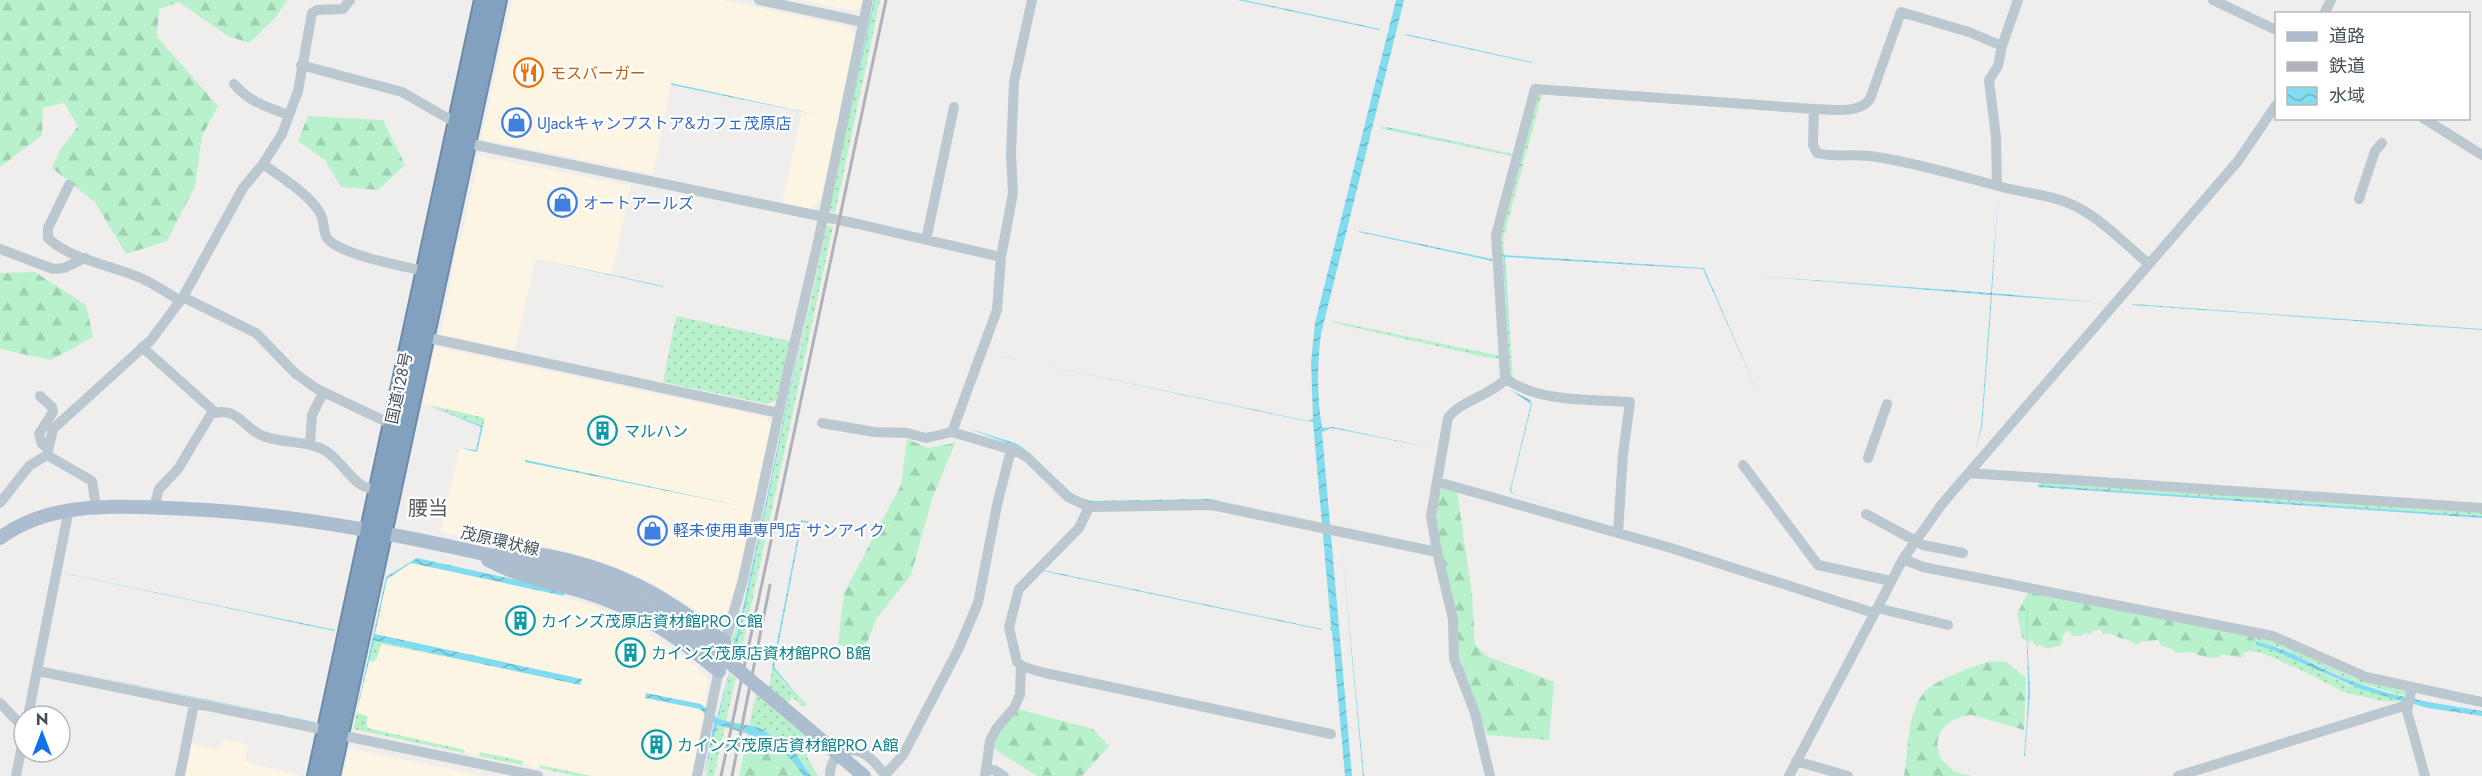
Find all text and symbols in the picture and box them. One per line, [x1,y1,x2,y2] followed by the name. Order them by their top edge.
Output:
[2275,12,2470,120] legend
[2329,23,2365,49] text: 道路
[2329,53,2365,79] text: 鉄道
[513,57,545,89] restaurant icon: モスバーガー
[550,62,646,85] place label: モスバーガー
[2329,83,2365,109] text: 水域
[500,107,532,139] shop icon: UJackキャンプストア&カフェ茂原店
[537,112,792,135] place label: UJackキャンプストア&カフェ茂原店
[546,187,578,219] shop icon: オートアールズ
[583,192,694,215] place label: オートアールズ
[380,350,418,426] street label: 国道128号
[587,415,619,447] building icon: マルハン
[624,420,688,443] place label: マルハン
[408,494,448,523] district label: 腰当
[636,514,668,546] shop icon: 軽未使用車専門店 サンアイク
[673,519,885,542] place label: 軽未使用車専門店 サンアイク
[458,521,542,561] street label: 茂原環状線
[504,605,536,637] building icon: カインズ茂原店資材館PRO C館
[541,610,763,633] place label: カインズ茂原店資材館PRO C館
[614,637,646,669] building icon: カインズ茂原店資材館PRO B館
[651,642,871,665] place label: カインズ茂原店資材館PRO B館
[12,704,72,764] north arrow
[36,708,48,731] text: N
[640,729,672,761] building icon: カインズ茂原店資材館PRO A館
[677,734,898,757] place label: カインズ茂原店資材館PRO A館

